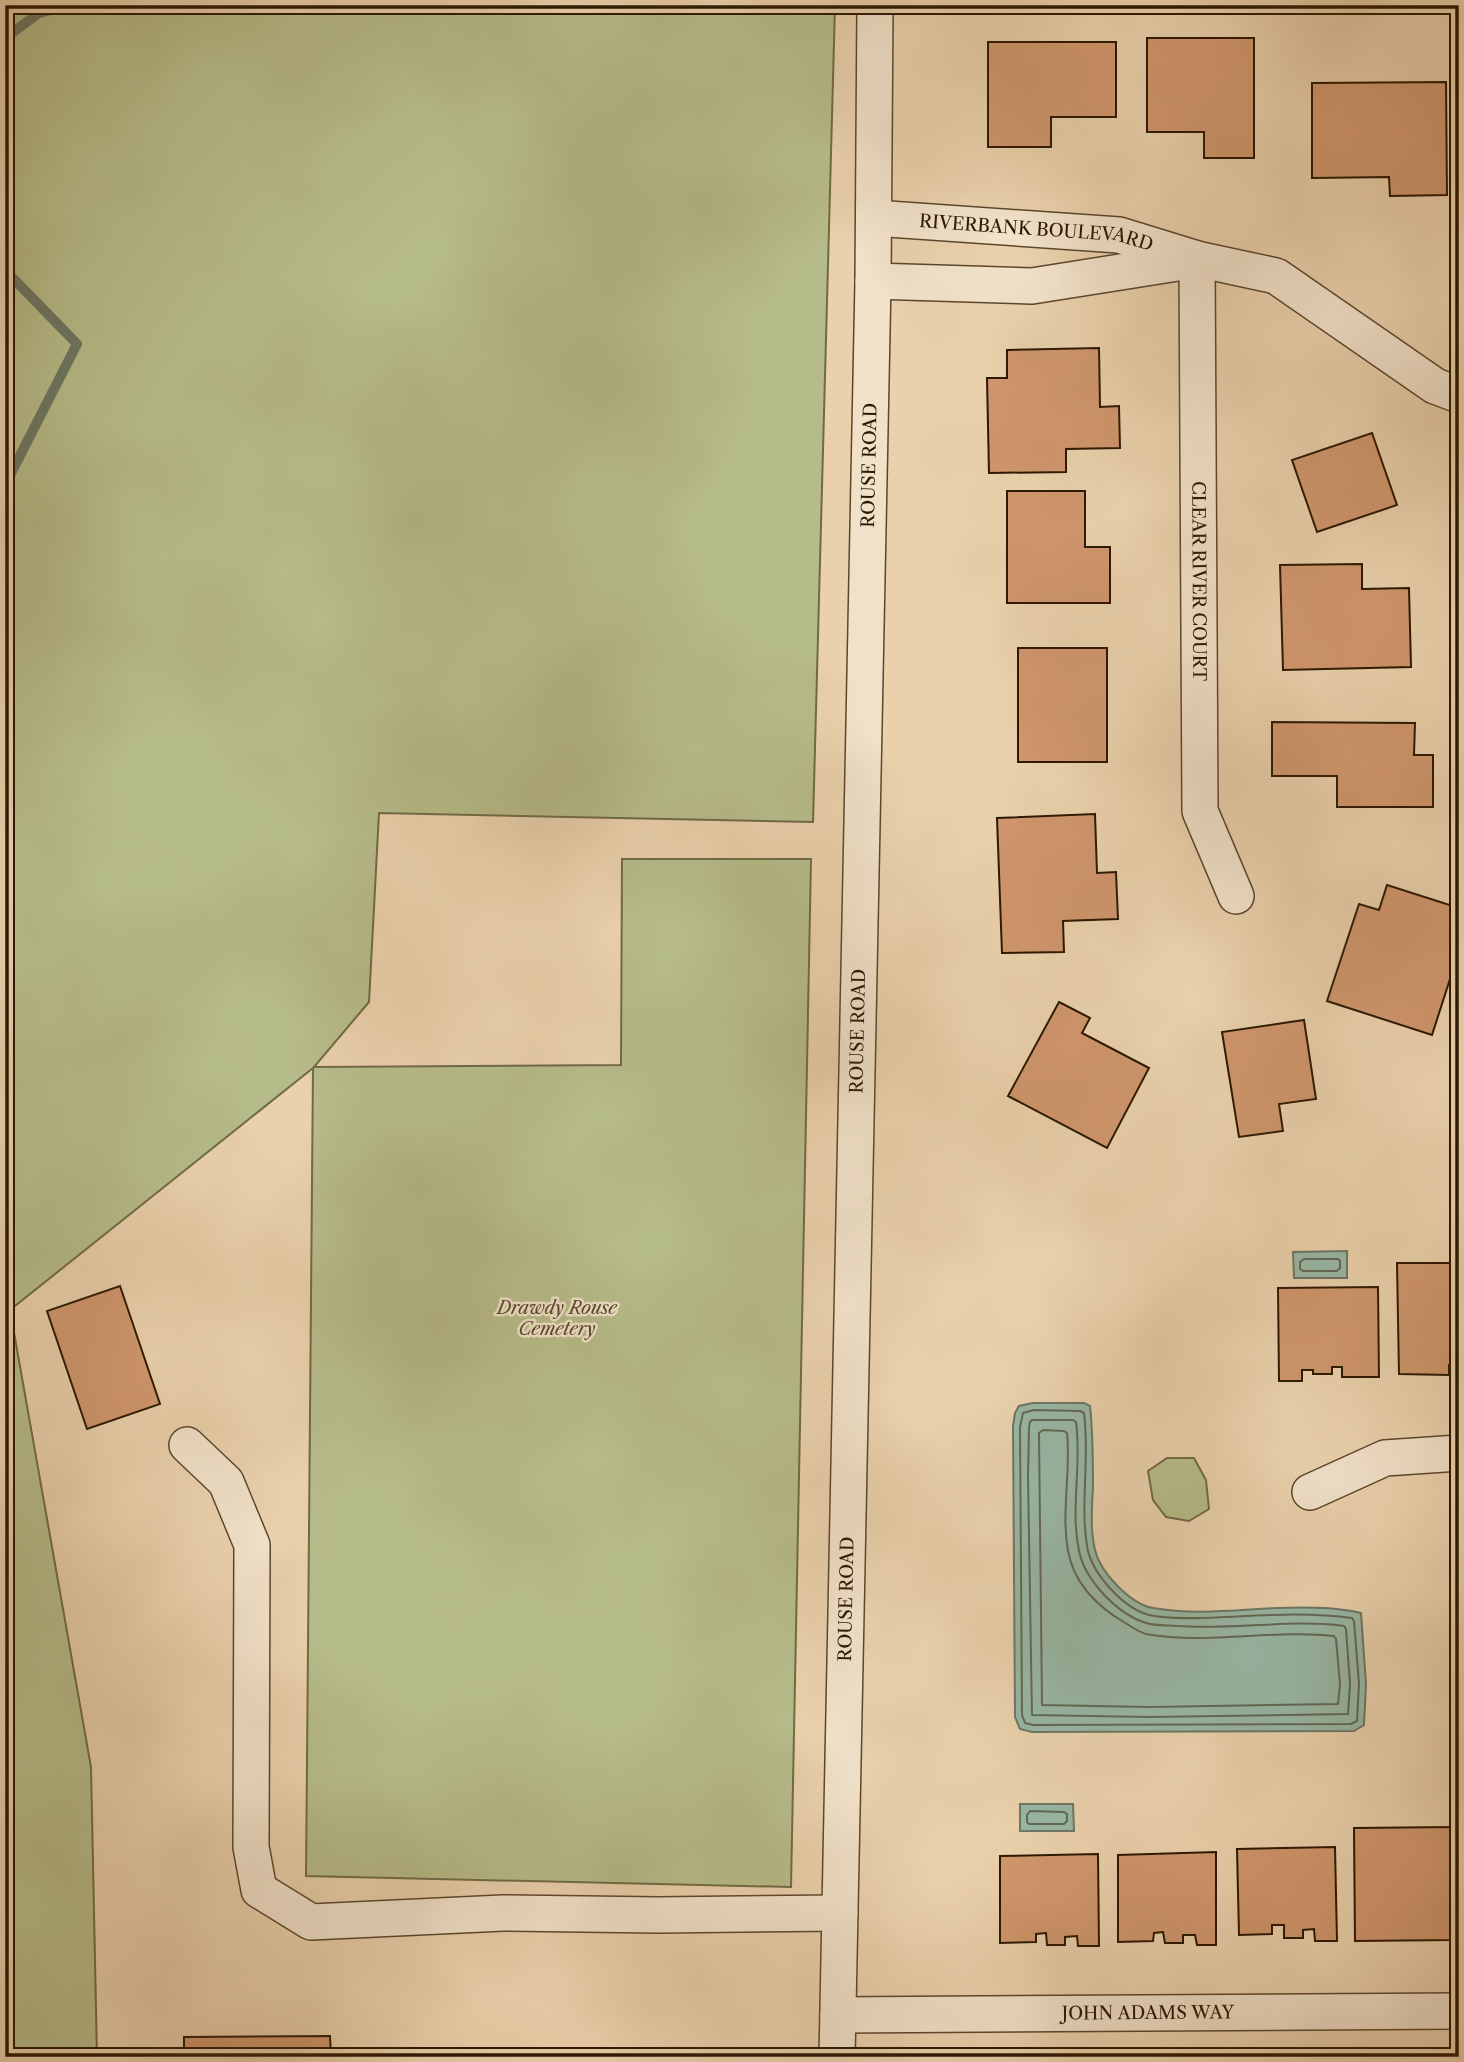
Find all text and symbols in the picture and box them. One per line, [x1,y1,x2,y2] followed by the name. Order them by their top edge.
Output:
[918,210,1156,256] street label: RIVERBANK BOULEVARD
[857,403,882,528] street label: ROUSE ROAD
[1187,481,1210,682] street label: CLEAR RIVER COURT
[846,969,870,1094] street label: ROUSE ROAD
[495,1297,618,1340] park label: Drawdy Rouse Cemetery
[834,1536,859,1662] street label: ROUSE ROAD
[1059,2001,1236,2025] street label: JOHN ADAMS WAY

